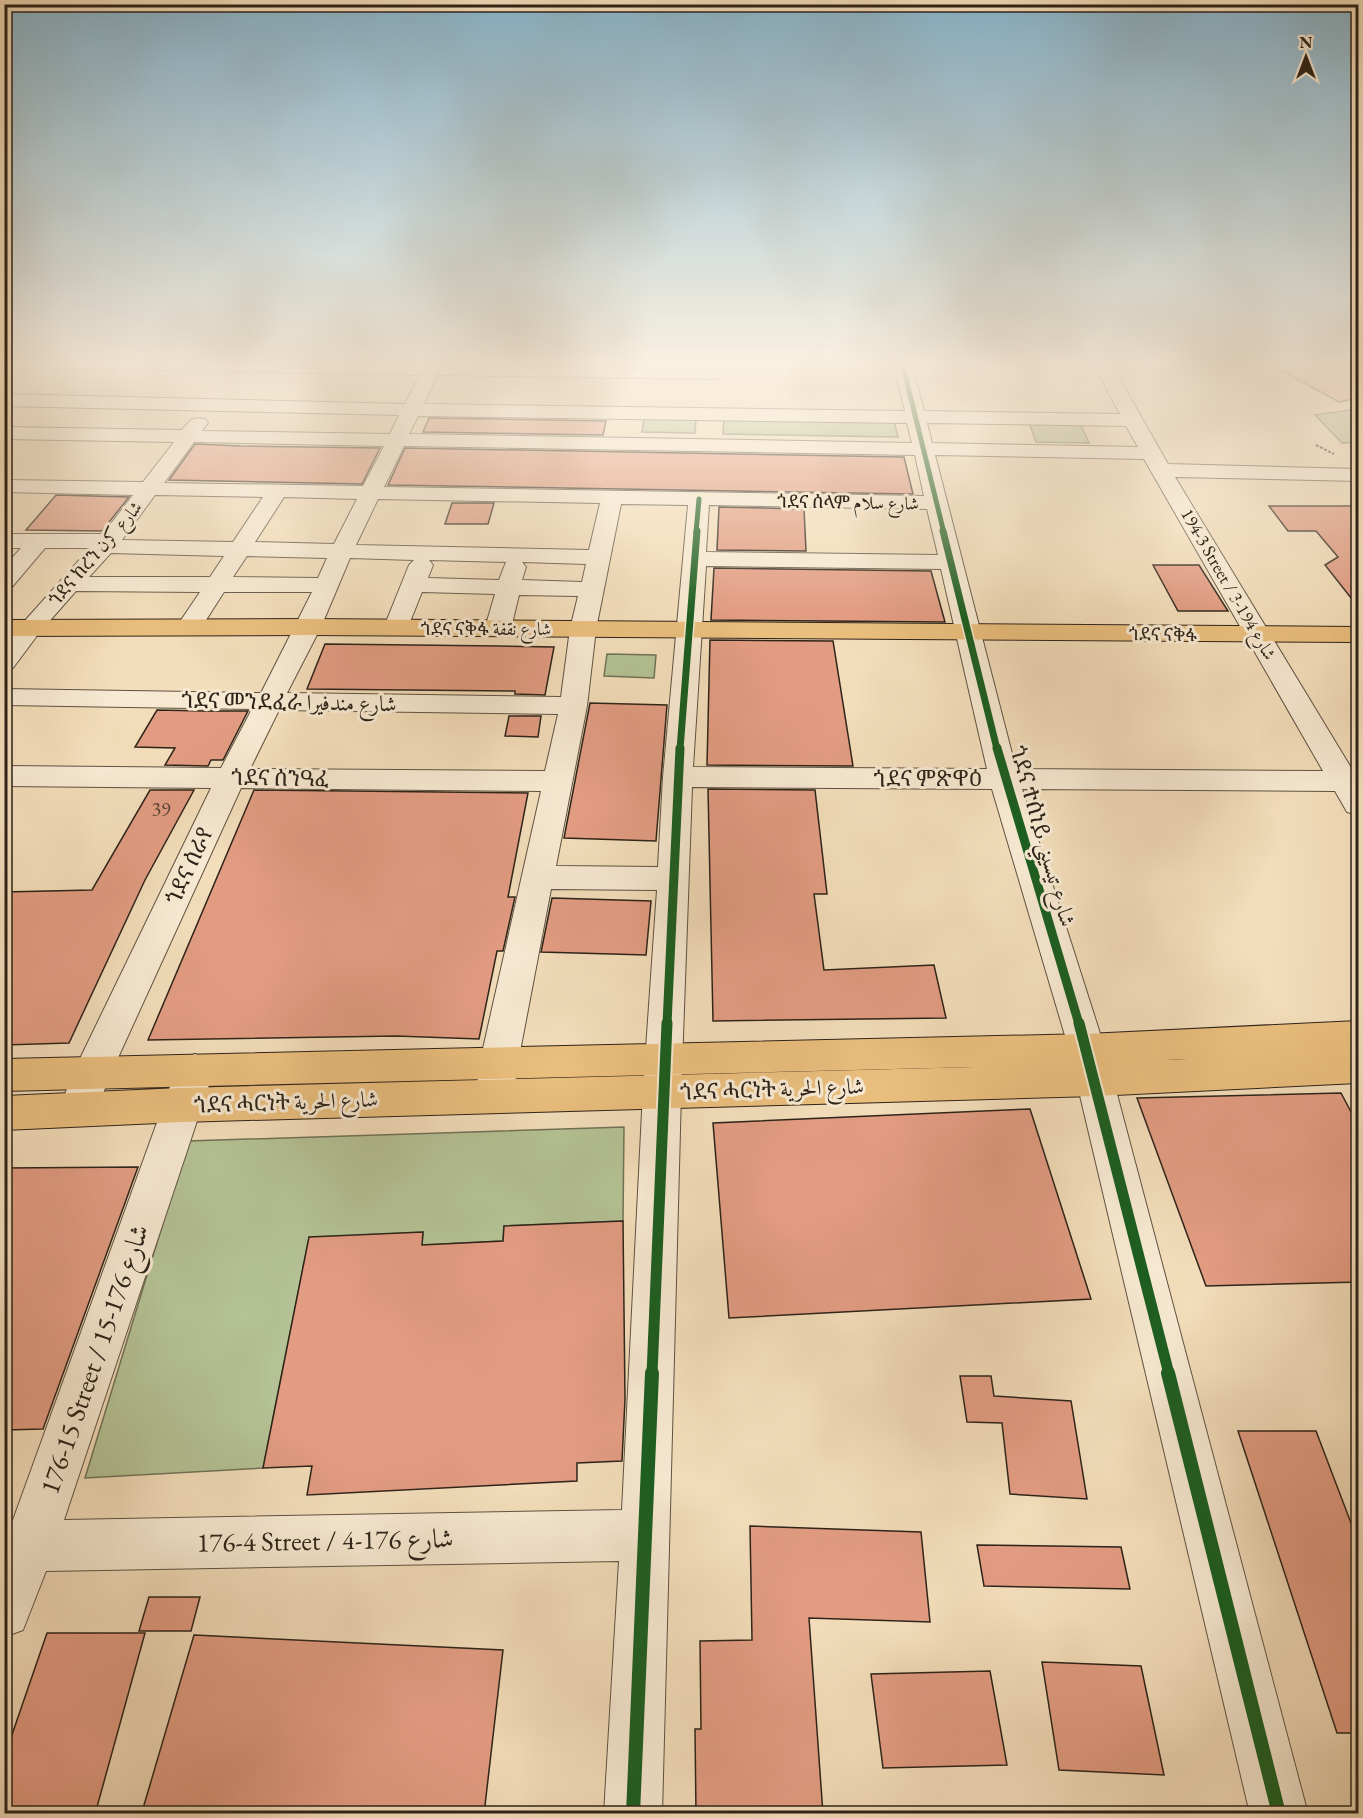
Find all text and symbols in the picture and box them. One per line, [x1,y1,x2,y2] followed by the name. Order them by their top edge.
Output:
[1276,27,1336,87] north arrow
[1300,32,1313,53] text: N
[777,489,919,520] street label: ጎደና ሰላም شارع سلام
[43,496,150,613] street label: ጎደና ከረን شارع كرن
[1173,504,1282,666] street label: 194-3 Street / شارع 194-3
[421,617,551,644] street label: ጎደና ናቅፋ شارع نقفة
[1129,622,1198,646] street label: ጎደና ናቅፋ
[181,686,397,722] street label: ጎደና መንደፈራ شارع مندفيرا
[998,742,1083,932] street label: ጎደና ተሰነይ شارع تيسيني
[231,763,329,793] street label: ጎደና ሰንዓፈ
[874,764,982,793] street label: ጎደና ምጽዋዕ
[151,796,171,822] house number: 39
[159,823,219,909] street label: ጎደና ሰራየ
[679,1071,865,1111] street label: ጎደና ሓርነት شارع الحرية
[193,1084,379,1124] street label: ጎደና ሓርነት شارع الحرية
[31,1220,161,1500] street label: 176-15 Street / شارع 176-15
[196,1520,454,1565] street label: 176-4 Street / شارع 176-4

